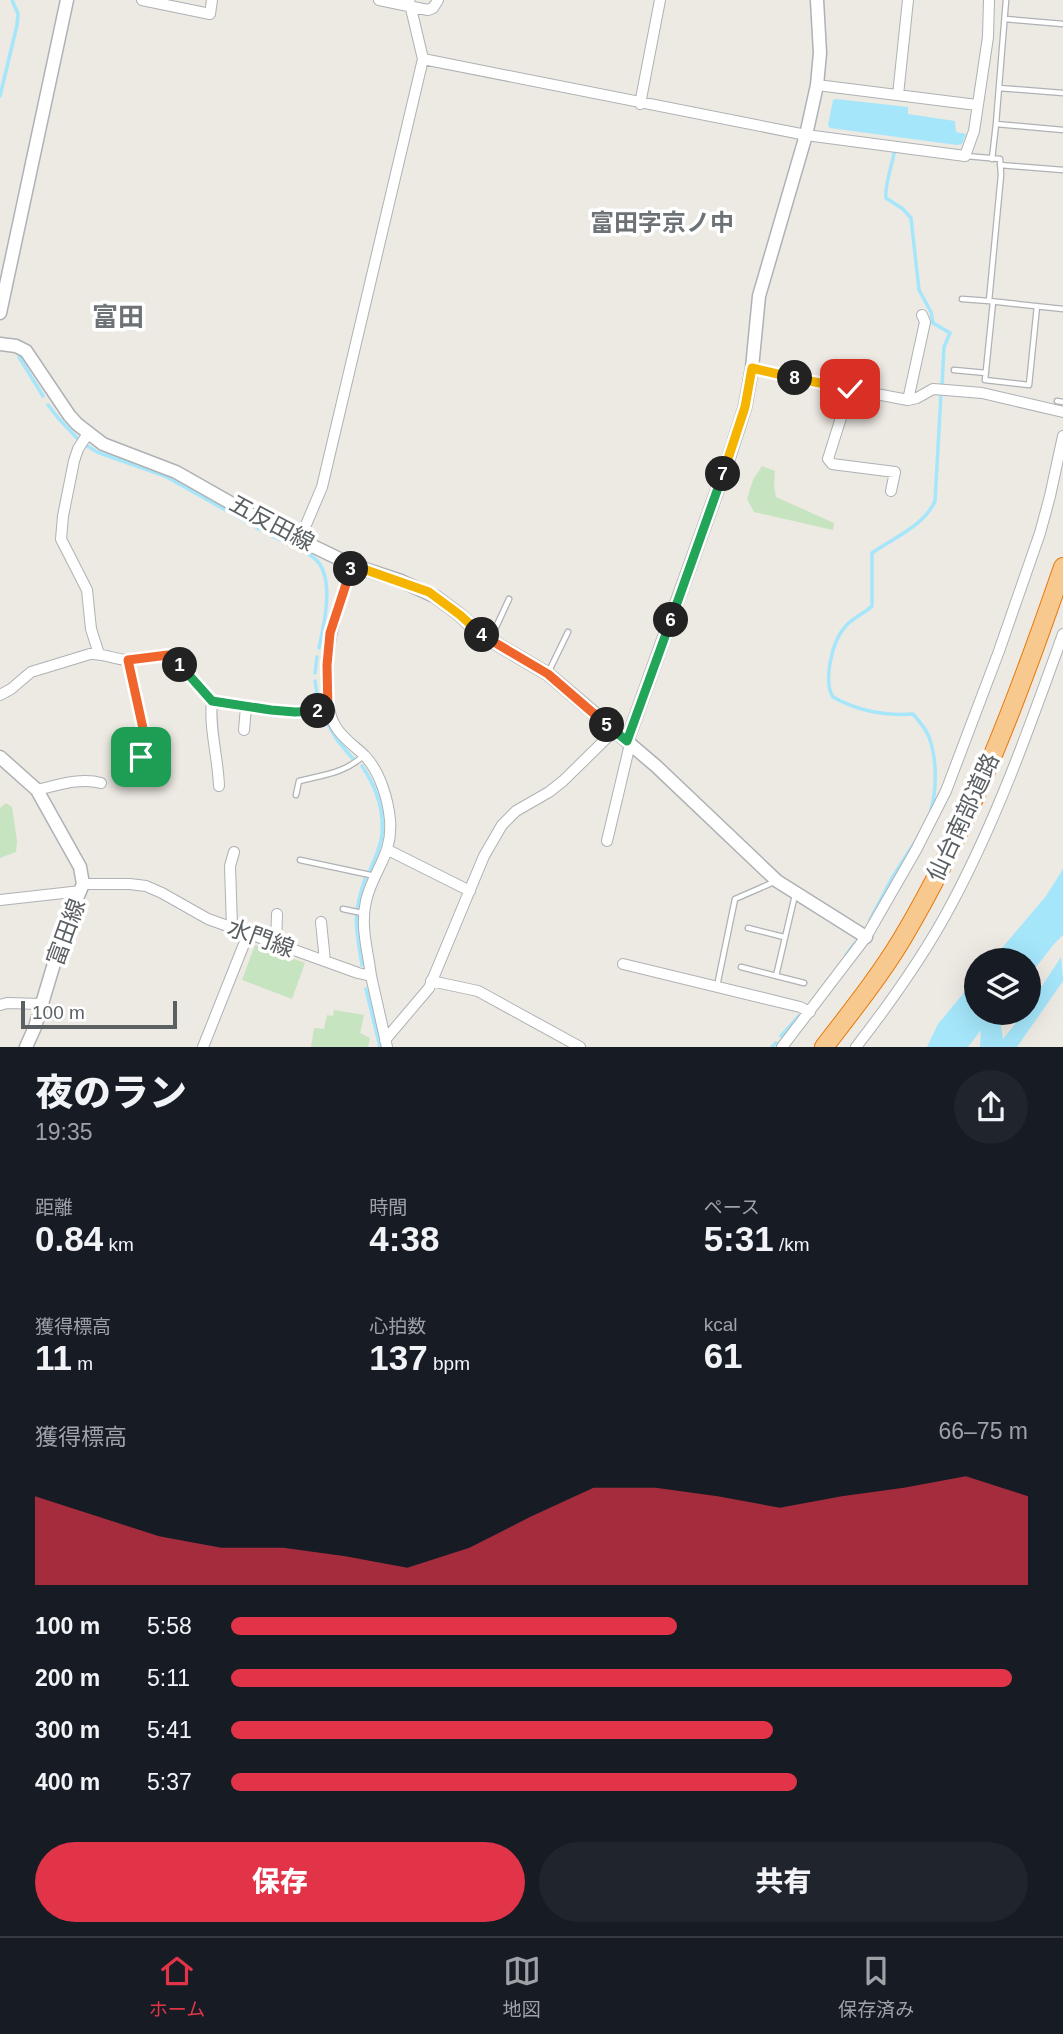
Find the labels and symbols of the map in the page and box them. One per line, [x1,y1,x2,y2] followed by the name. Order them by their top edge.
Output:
[590,209,734,236] district label: 富田字京ノ中
[92,302,144,332] district label: 富田
[820,359,880,419] pin
[778,360,812,396] pin: 8
[706,456,740,491] pin: 7
[225,490,319,556] street label: 五反田線
[334,552,368,586] pin: 3
[654,602,688,638] pin: 6
[464,618,500,652] pin: 4
[162,648,198,682] pin: 1
[300,694,336,728] pin: 2
[590,708,624,742] pin: 5
[111,727,171,787] pin
[922,749,1004,885] street label: 仙台南部道路
[42,895,90,969] street label: 富田線
[224,914,298,962] street label: 水門線
[21,998,177,1030] scale bar

